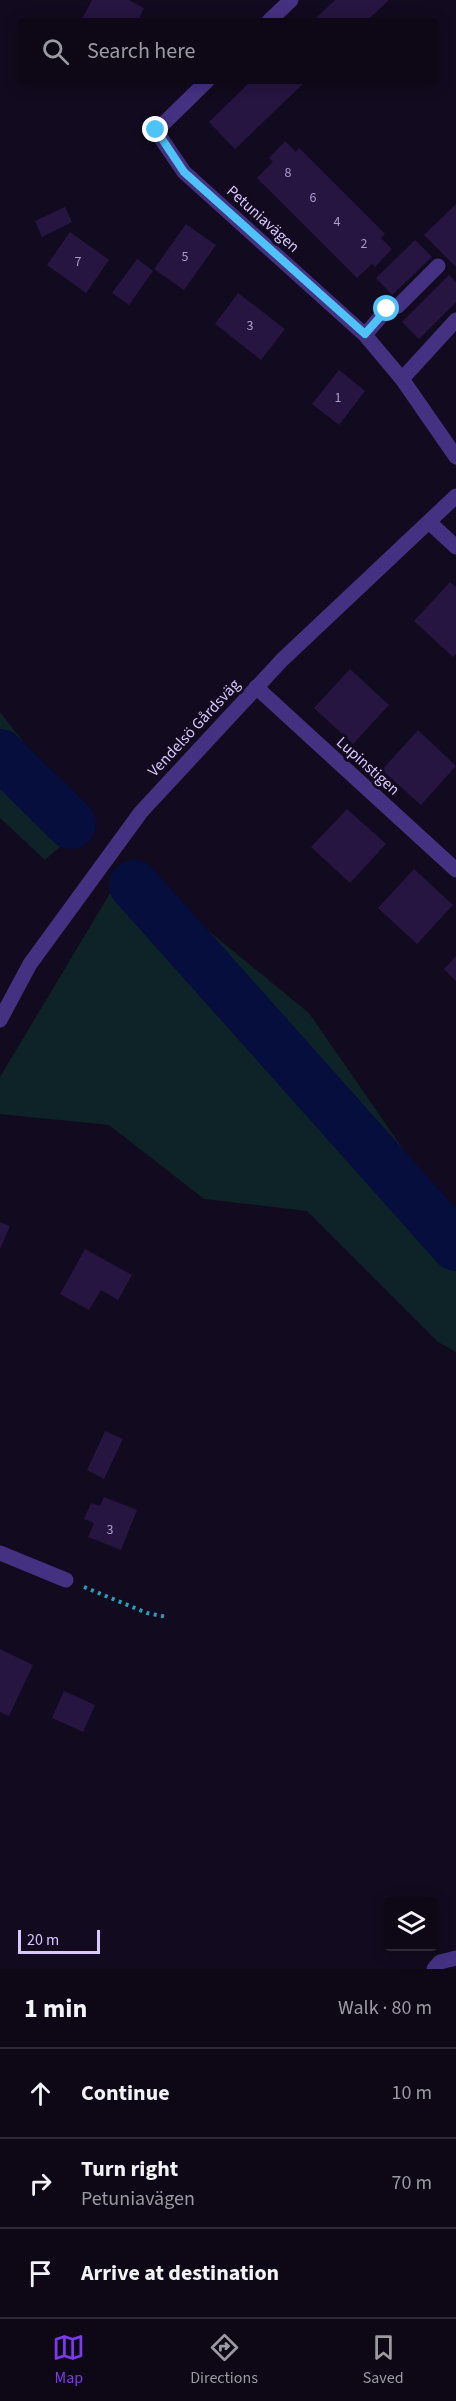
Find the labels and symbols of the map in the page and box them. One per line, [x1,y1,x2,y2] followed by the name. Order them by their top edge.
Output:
[142,116,168,142] route end
[285,163,292,183] house number: 8
[222,180,304,258] street label: Petuniavägen
[310,188,317,208] house number: 6
[334,212,341,232] house number: 4
[361,234,368,254] house number: 2
[182,247,189,267] house number: 5
[75,252,82,272] house number: 7
[373,295,399,321] route start
[247,316,254,336] house number: 3
[335,388,342,408] house number: 1
[143,674,245,782] street label: Vendelsö Gårdsväg
[332,732,404,800] street label: Lupinstigen
[107,1520,114,1540] house number: 3
[18,1927,100,1954] scale bar

